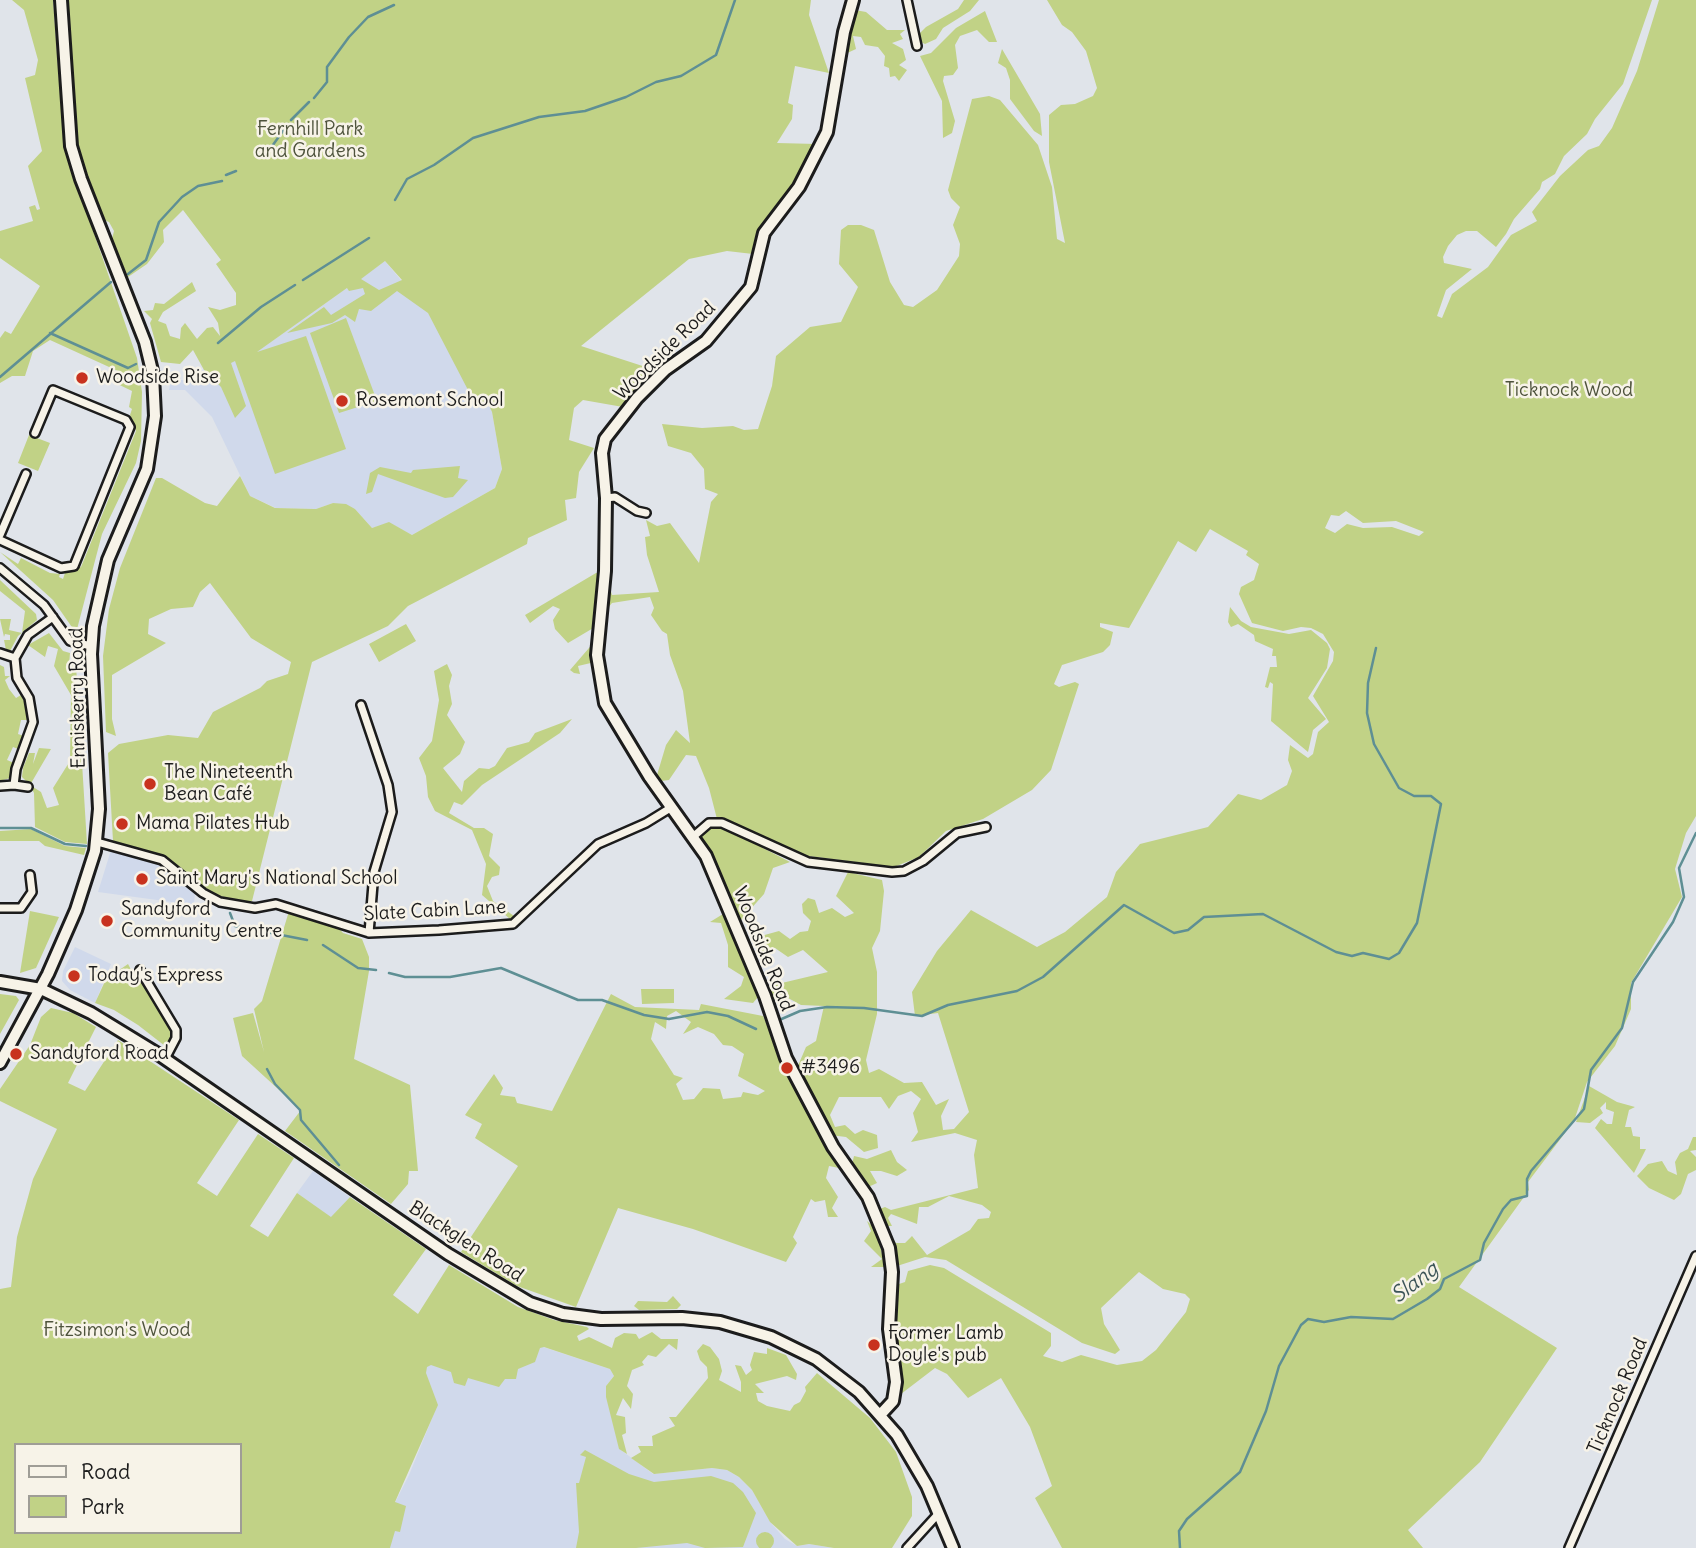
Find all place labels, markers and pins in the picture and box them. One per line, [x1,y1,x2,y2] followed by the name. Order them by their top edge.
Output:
[96,367,219,389] place label: Woodside Rise
[74,370,90,386] marker: Woodside Rise
[356,390,503,412] place label: Rosemont School
[334,393,350,409] marker: Rosemont School
[164,762,293,806] place label: The Nineteenth Bean Café
[142,776,158,792] marker: The Nineteenth Bean Café
[136,813,290,835] place label: Mama Pilates Hub
[114,816,130,832] marker: Mama Pilates Hub
[156,868,397,890] place label: Saint Mary's National School
[134,871,150,887] marker: Saint Mary's National School
[121,899,282,943] place label: Sandyford Community Centre
[99,913,115,929] marker: Sandyford Community Centre
[88,965,223,987] place label: Today's Express
[66,968,82,984] marker: Today's Express
[30,1043,169,1065] place label: Sandyford Road
[8,1046,24,1062] marker: Sandyford Road
[801,1057,860,1079] place label: #3496
[779,1060,795,1076] marker: #3496
[888,1323,1004,1367] place label: Former Lamb Doyle's pub
[866,1337,882,1353] marker: Former Lamb Doyle's pub

